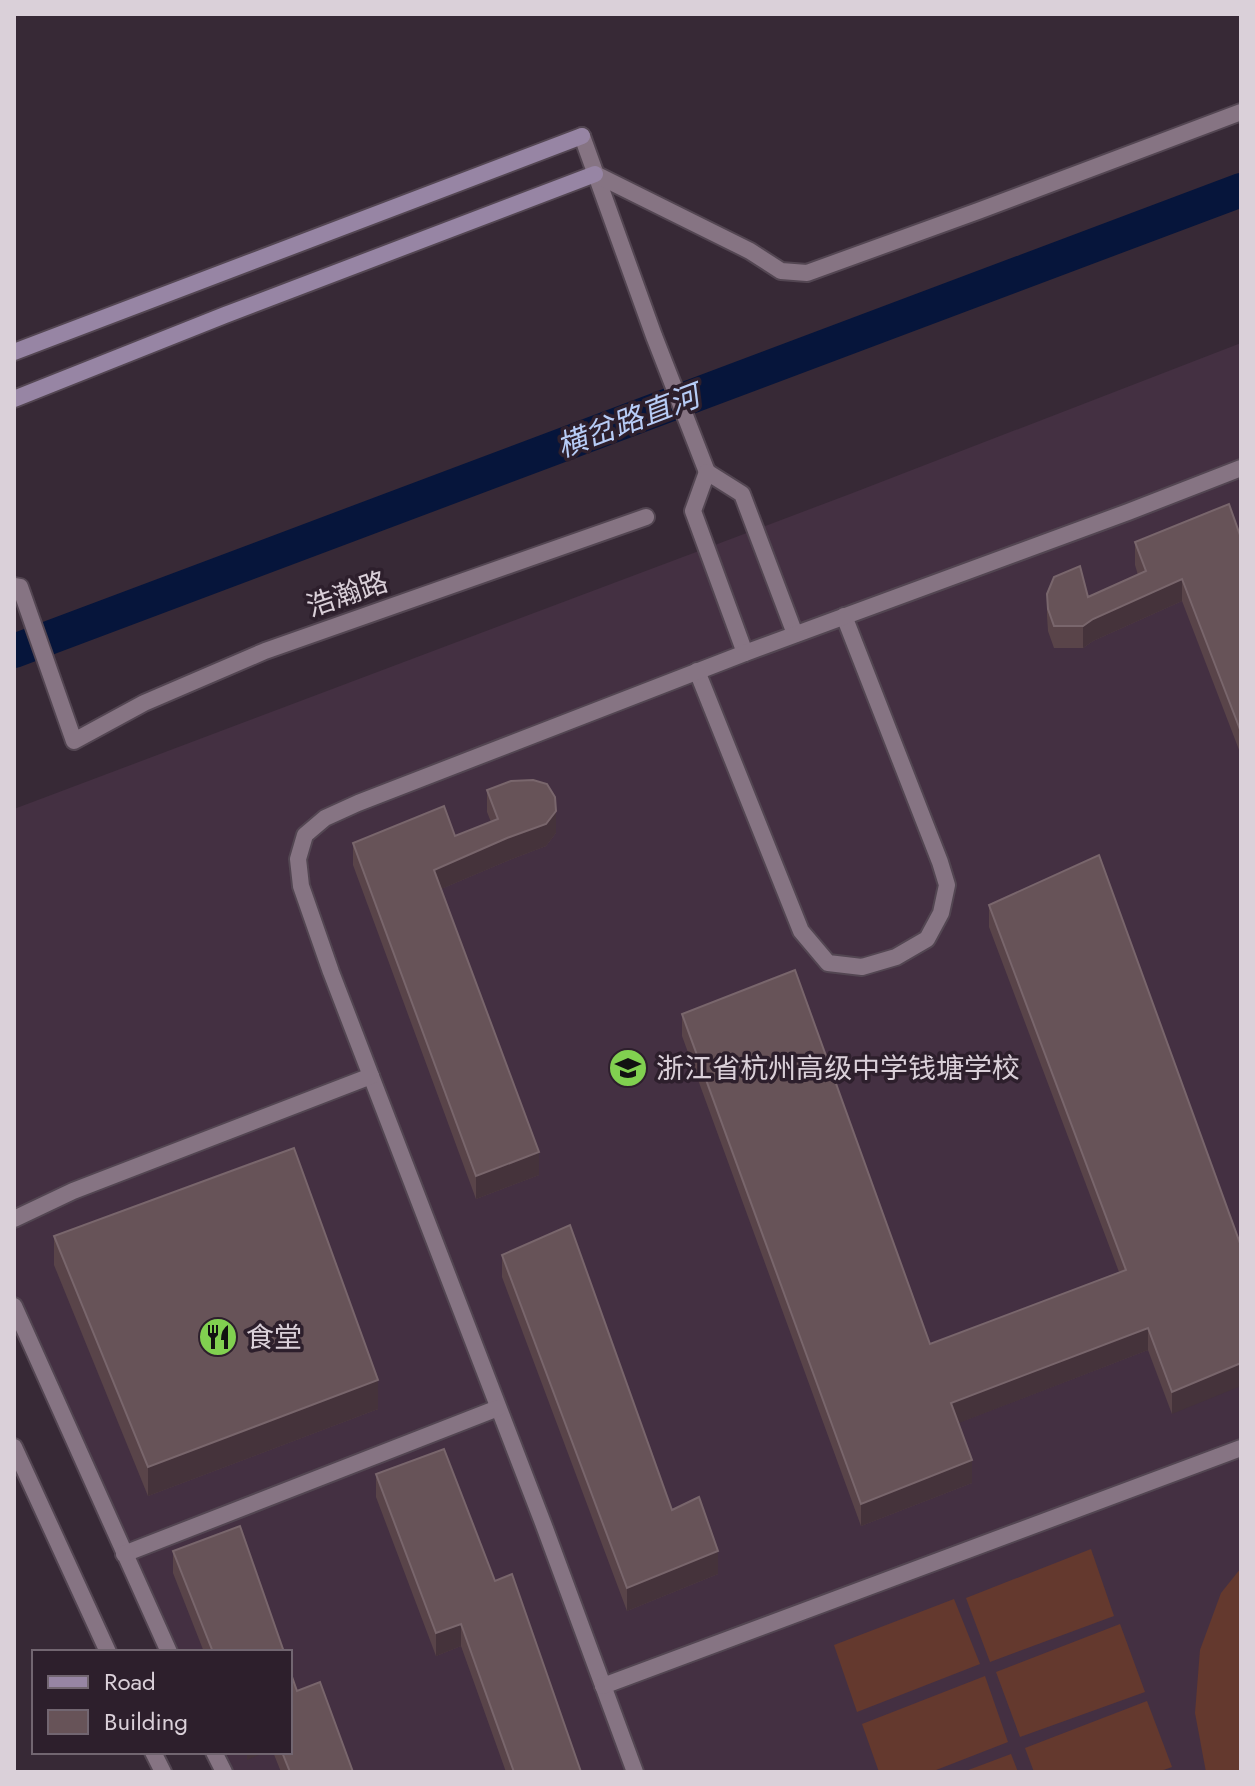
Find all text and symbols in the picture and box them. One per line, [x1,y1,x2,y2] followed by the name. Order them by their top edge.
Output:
[550,372,710,468] water label: 横岔路直河
[301,561,393,627] street label: 浩瀚路
[607,1047,649,1089] school or university icon: 浙江省杭州高级中学钱塘学校
[656,1048,1020,1089] place label: 浙江省杭州高级中学钱塘学校
[197,1316,239,1358] restaurant icon: 食堂
[246,1317,302,1358] place label: 食堂
[32,1650,292,1754] legend
[104,1664,156,1699] text: Road
[104,1704,188,1739] text: Building

